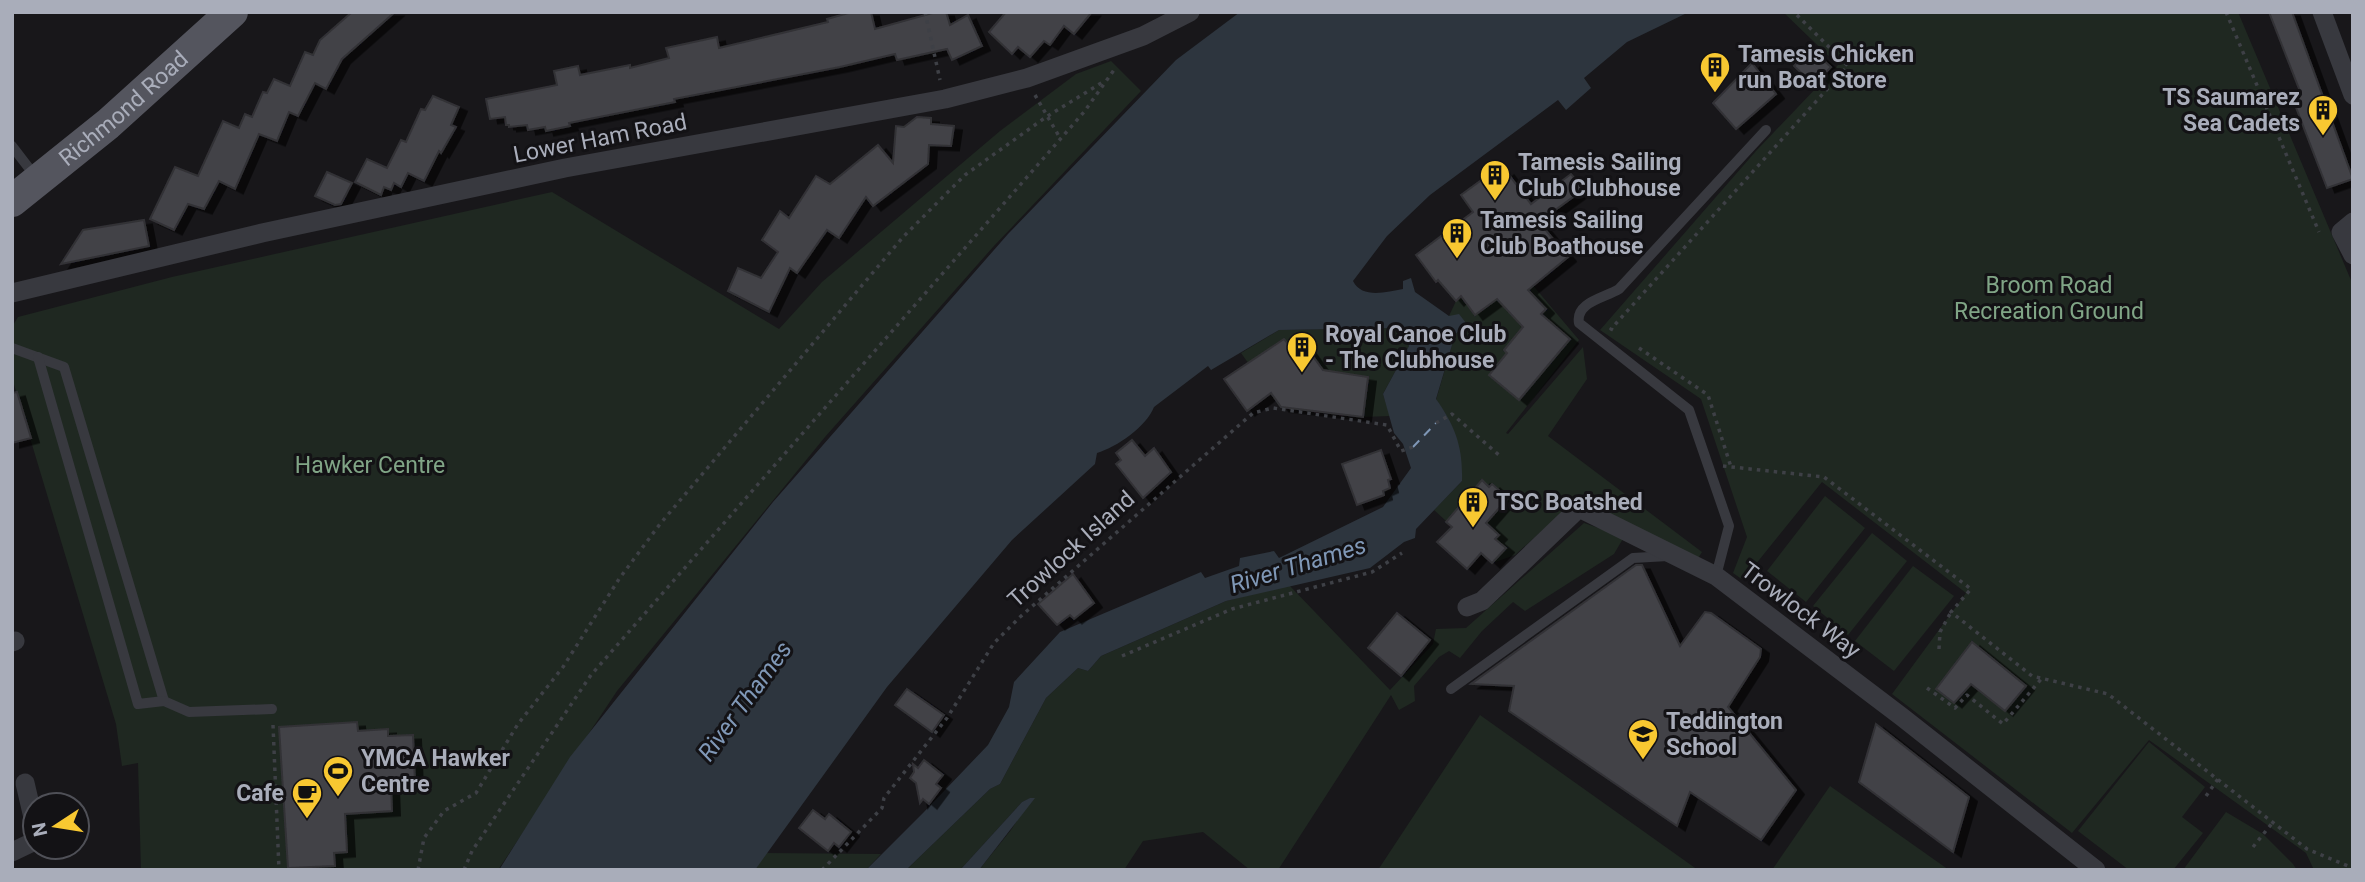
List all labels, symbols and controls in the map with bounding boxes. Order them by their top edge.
place label: Tamesis Chicken run Boat Store [1738,41,1914,94]
street label: Richmond Road [54,45,194,172]
building icon: Tamesis Chicken run Boat Store [1698,50,1732,94]
place label: TS Saumarez Sea Cadets [2162,84,2300,137]
building icon: TS Saumarez Sea Cadets [2306,93,2340,137]
street label: Lower Ham Road [511,108,689,169]
place label: Tamesis Sailing Club Clubhouse [1518,149,1681,202]
building icon: Tamesis Sailing Club Clubhouse [1478,158,1512,202]
place label: Tamesis Sailing Club Boathouse [1480,207,1643,260]
building icon: Tamesis Sailing Club Boathouse [1440,216,1474,260]
park label: Broom Road Recreation Ground [1954,272,2144,325]
place label: Royal Canoe Club - The Clubhouse [1325,321,1506,374]
building icon: Royal Canoe Club - The Clubhouse [1285,330,1319,374]
park label: Hawker Centre [295,452,445,479]
building icon: TSC Boatshed [1456,485,1490,529]
street label: Trowlock Island [1003,486,1140,613]
place label: TSC Boatshed [1496,489,1643,516]
water label: River Thames [1227,531,1369,599]
street label: Trowlock Way [1736,557,1866,664]
water label: River Thames [692,636,798,766]
place label: Teddington School [1666,708,1783,761]
school or university icon: Teddington School [1626,717,1660,761]
place label: YMCA Hawker Centre [361,745,511,798]
sports icon: YMCA Hawker Centre [321,754,355,798]
cafe icon: Cafe [290,776,324,820]
place label: Cafe [236,780,284,807]
north arrow [21,791,91,861]
text: N [27,820,53,838]

